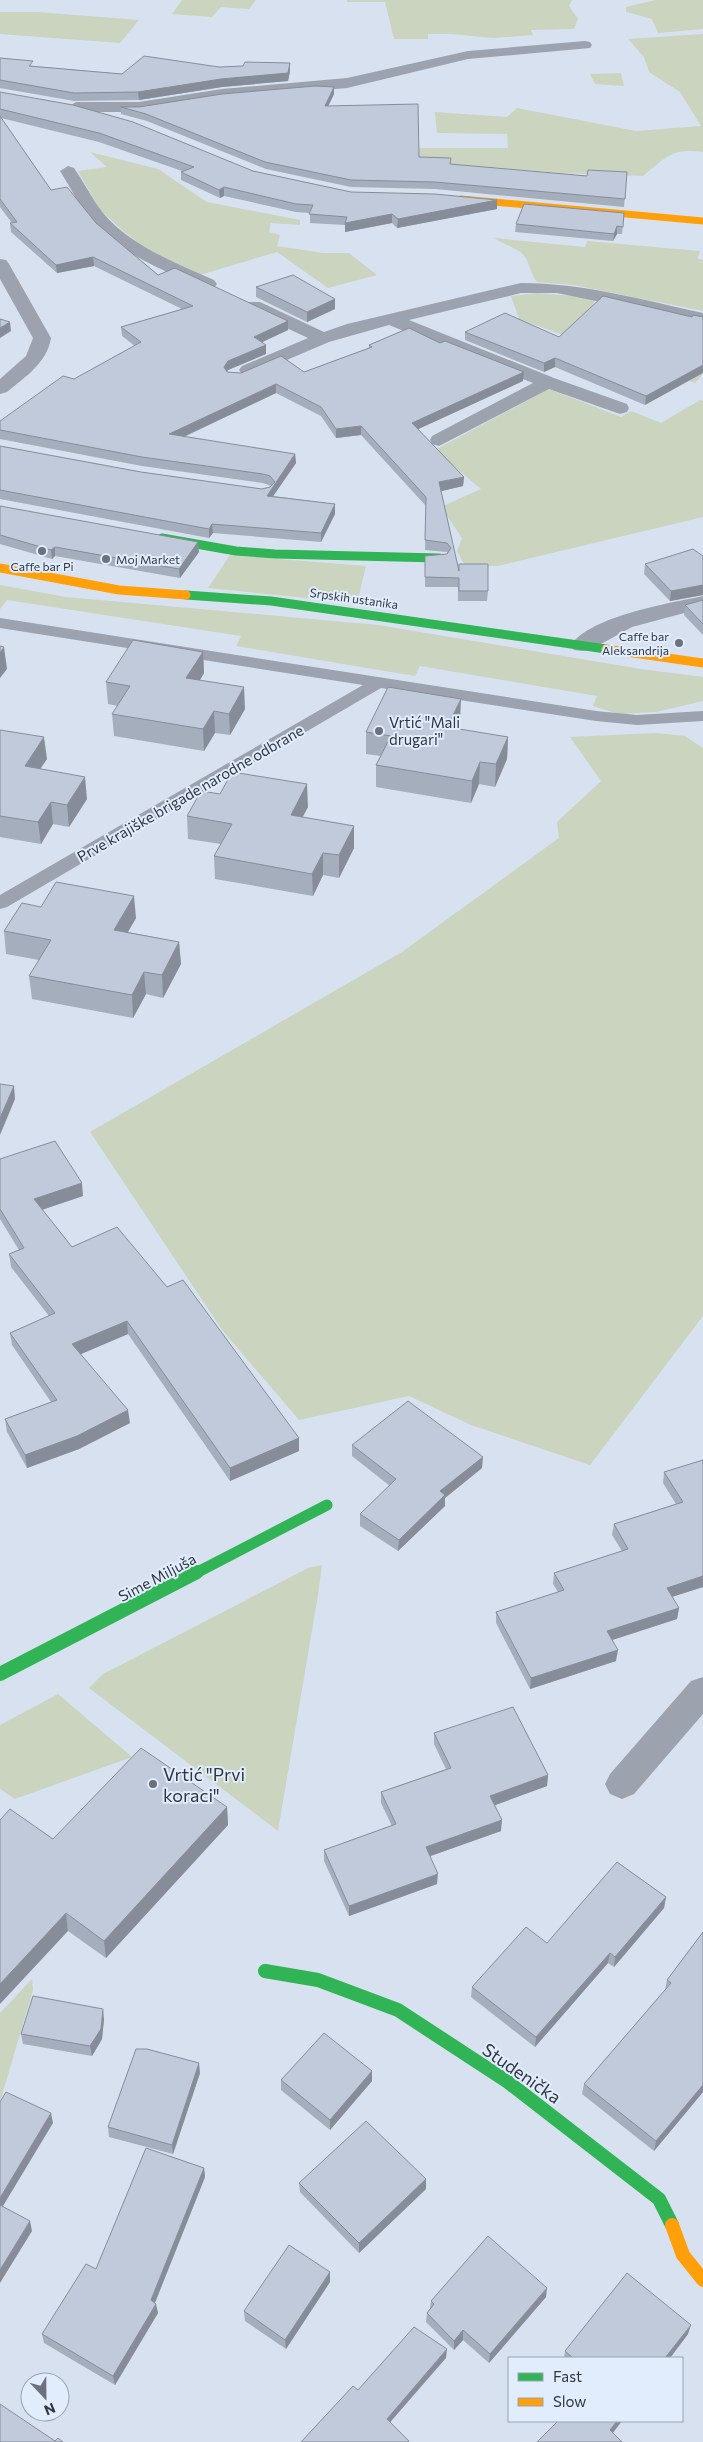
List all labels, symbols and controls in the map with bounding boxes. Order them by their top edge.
marker: Caffe bar Pi [36,545,48,557]
place label: Moj Market [116,552,180,566]
marker: Moj Market [100,553,112,565]
place label: Caffe bar Pi [10,559,74,573]
street label: Srpskih ustanika [309,585,399,611]
place label: Caffe bar Aleksandrija [602,629,669,657]
marker: Caffe bar Aleksandrija [673,637,685,649]
place label: Vrtić "Mali drugari" [389,713,460,748]
street label: Prve krajiške brigade narodne odbrane [74,721,306,865]
marker: Vrtić "Mali drugari" [373,725,385,737]
street label: Sime Miljuša [115,1549,199,1605]
place label: Vrtić "Prvi koraci" [163,1763,245,1806]
marker: Vrtić "Prvi koraci" [147,1778,159,1790]
street label: Studenička [479,2038,565,2108]
legend [508,2357,683,2422]
text: Fast [553,2367,582,2385]
north arrow [20,2372,70,2422]
text: Slow [553,2392,586,2410]
text: N [42,2400,58,2419]

